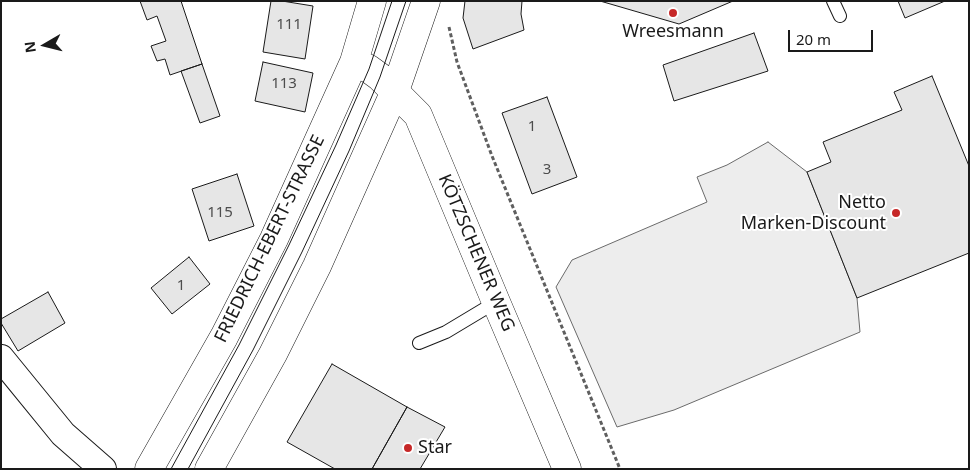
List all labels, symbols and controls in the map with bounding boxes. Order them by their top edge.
marker: Wreesmann [667,7,679,19]
house number: 111 [276,16,302,34]
north arrow [20,20,70,70]
scale bar [790,20,875,52]
place label: Wreesmann [622,21,724,43]
text: 20 m [796,29,831,49]
text: N [19,40,40,54]
house number: 113 [271,75,297,93]
house number: 1 [528,118,536,136]
street label: FRIEDRICH-EBERT-STRASSE [210,132,330,346]
house number: 3 [543,161,551,179]
street label: KÖTZSCHENER WEG [433,171,519,335]
place label: Netto Marken-Discount [741,192,886,234]
house number: 115 [207,204,233,222]
marker: Netto Marken-Discount [890,207,902,219]
house number: 1 [177,277,185,295]
place label: Star [418,437,452,459]
marker: Star [402,442,414,454]

